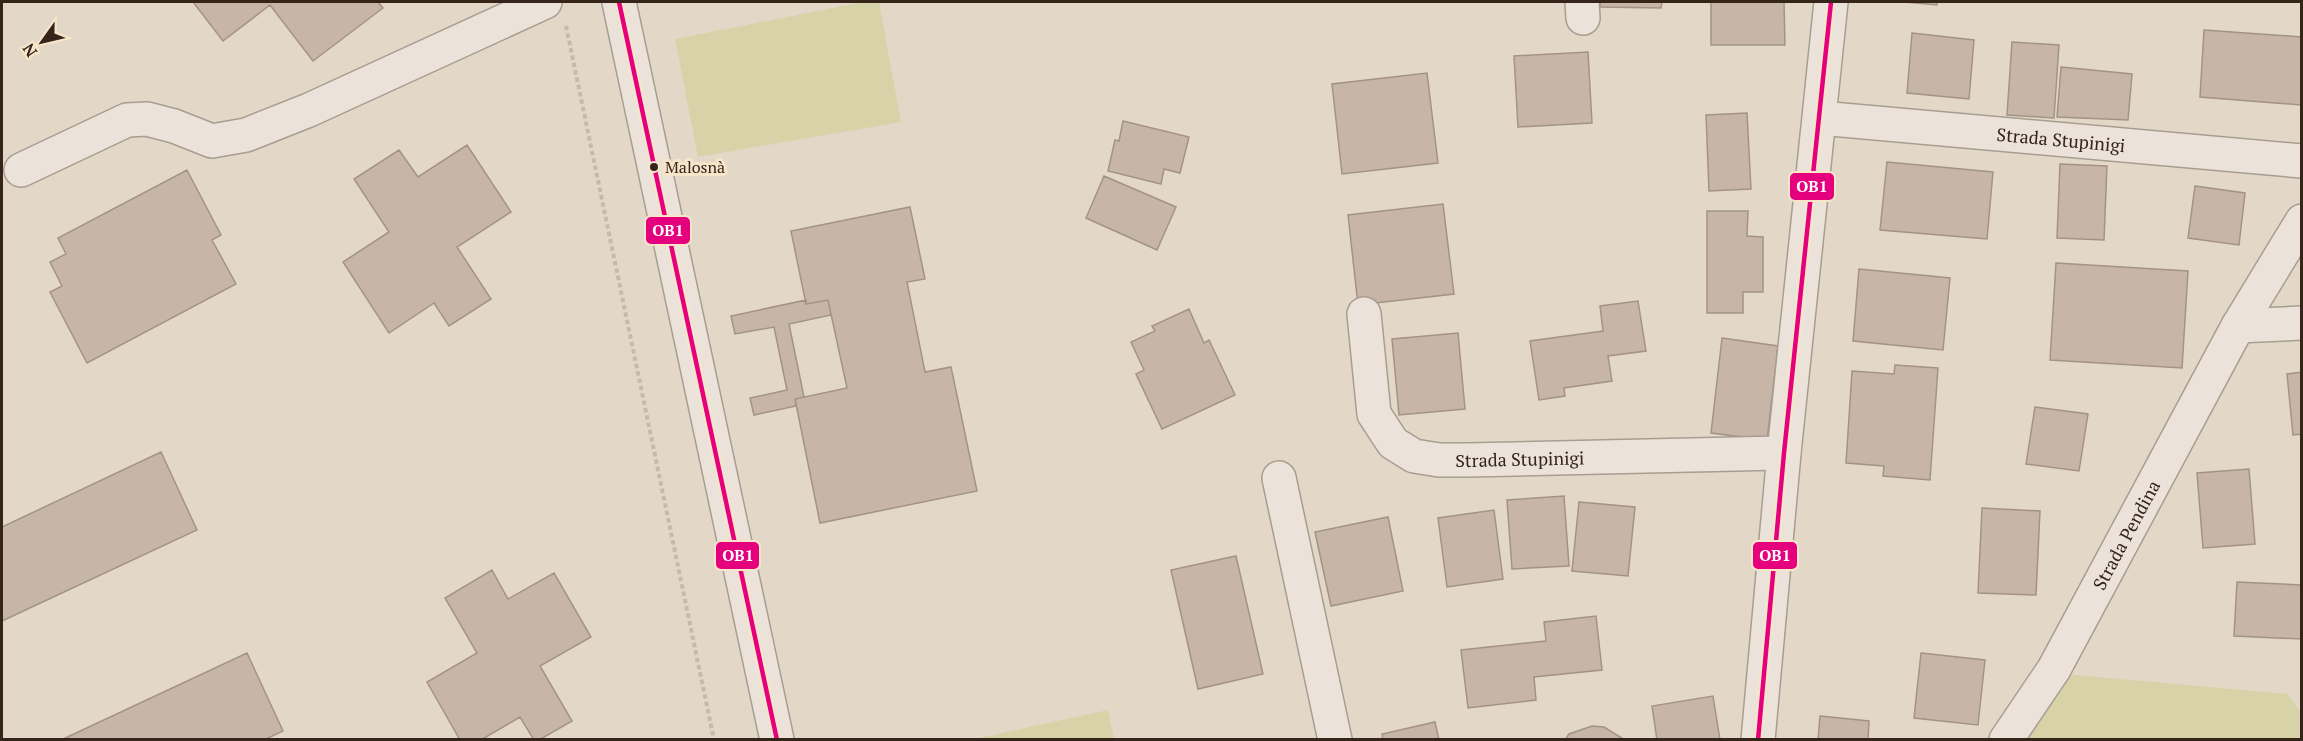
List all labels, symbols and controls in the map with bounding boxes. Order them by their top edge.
north arrow [12,12,72,72]
text: N [17,39,42,62]
street label: Strada Stupinigi [1996,122,2126,157]
place label: Malosnà [665,156,725,178]
marker: Malosnà [648,161,660,173]
line badge: OB1 [1789,172,1835,201]
text: OB1 [1796,175,1828,197]
line badge: OB1 [645,216,691,245]
text: OB1 [652,219,684,241]
street label: Strada Stupinigi [1455,445,1585,472]
street label: Strada Pendina [2087,476,2165,594]
line badge: OB1 [715,541,760,570]
line badge: OB1 [1752,541,1798,570]
text: OB1 [722,544,754,566]
text: OB1 [1759,544,1791,566]

